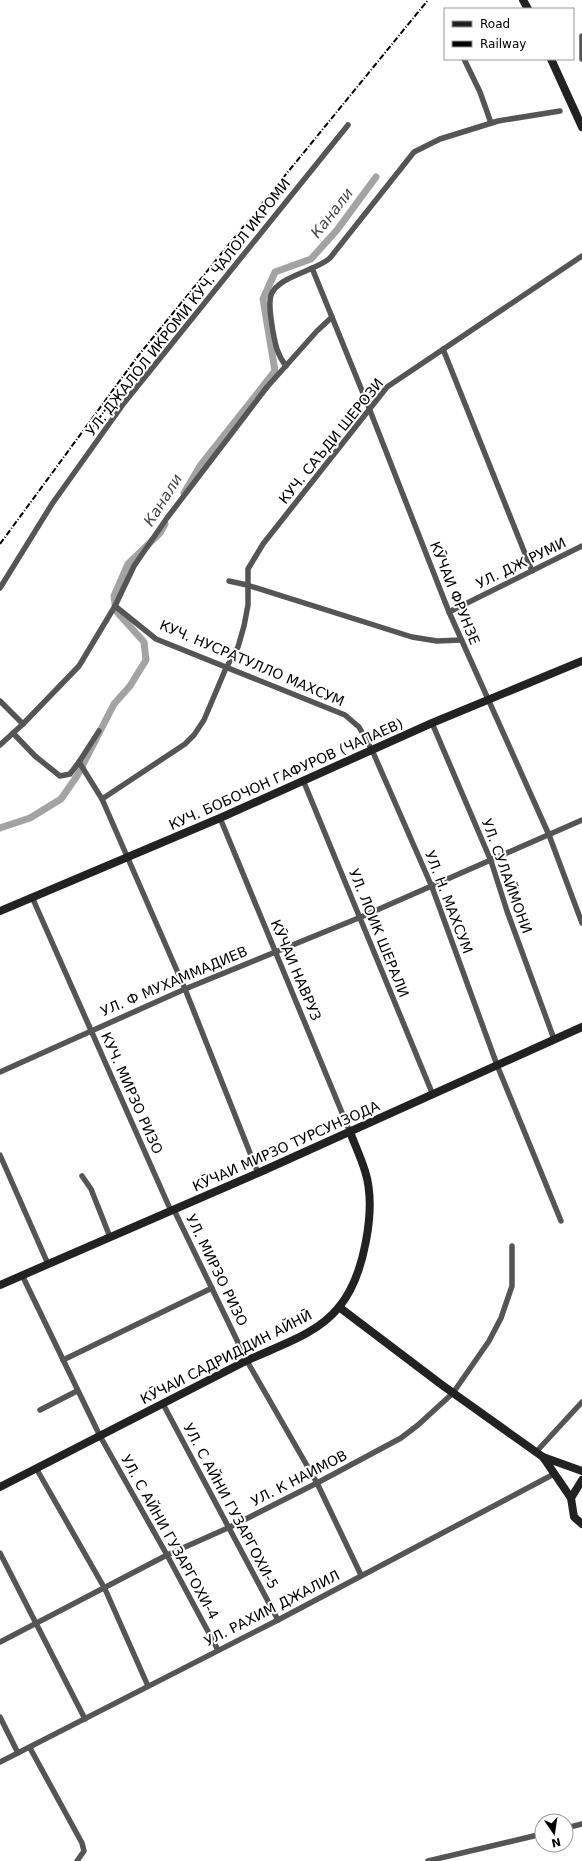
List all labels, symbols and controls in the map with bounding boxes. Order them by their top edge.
legend [444,8,574,60]
text: Road [480,17,510,31]
text: Railway [480,37,526,51]
street label: УЛ. ДЖАЛОЛ ИКРОМИ КУЧ. ЧАЛОЛ ИКРОМИ [83,175,293,439]
water label: Канали [307,184,357,241]
street label: КУЧ. САЪДИ ШЕРОЗИ [276,375,386,507]
water label: Канали [140,470,186,529]
street label: УЛ. ДЖ РУМИ [473,534,569,592]
street label: КӮЧАИ ФРУНЗЕ [427,539,483,647]
street label: КУЧ. НУСРАТУЛЛО МАХСУМ [157,617,347,709]
street label: КУЧ. БОБОЧОН ГАФУРОВ (ЧАПАЕВ) [166,715,406,833]
street label: УЛ. СУЛАЙМОНИ [479,816,536,936]
street label: УЛ. Н. МАХСУМ [422,848,476,956]
street label: УЛ. ЛОИК ШЕРАЛИ [346,866,412,1000]
street label: КӮЧАИ НАВРУЗ [267,917,325,1023]
street label: УЛ. Ф МУХАММАДИЕВ [98,943,250,1019]
street label: КУЧ. МИРЗО РИЗО [98,1030,166,1156]
street label: КӮЧАИ МИРЗО ТУРСУНЗОДА [190,1097,382,1195]
street label: УЛ. МИРЗО РИЗО [183,1212,251,1328]
street label: КӮЧАИ САДРИДДИН АЙНӢ [137,1306,314,1407]
street label: УЛ. С АЙНИ ГУЗАРГОХИ-5 [180,1420,282,1592]
street label: УЛ. К НАИМОВ [248,1447,350,1509]
street label: УЛ. С АЙНИ ГУЗАРГОХИ-4 [118,1452,223,1622]
street label: УЛ. РАХИМ ДЖАЛИЛ [202,1567,342,1649]
north arrow [534,1813,574,1853]
text: N [550,1835,562,1850]

